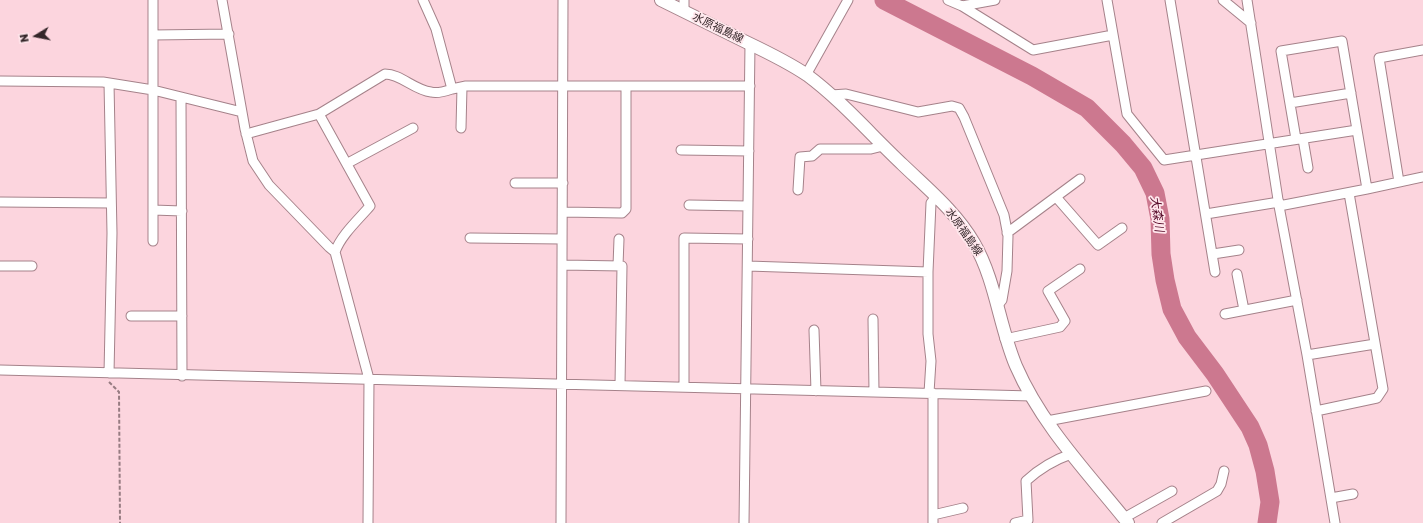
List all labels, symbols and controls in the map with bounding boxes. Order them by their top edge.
street label: 水原福島線 [690,10,746,46]
north arrow [16,16,56,56]
text: N [17,33,31,43]
water label: 大森川 [1147,195,1167,233]
street label: 水原福島線 [943,206,985,258]

